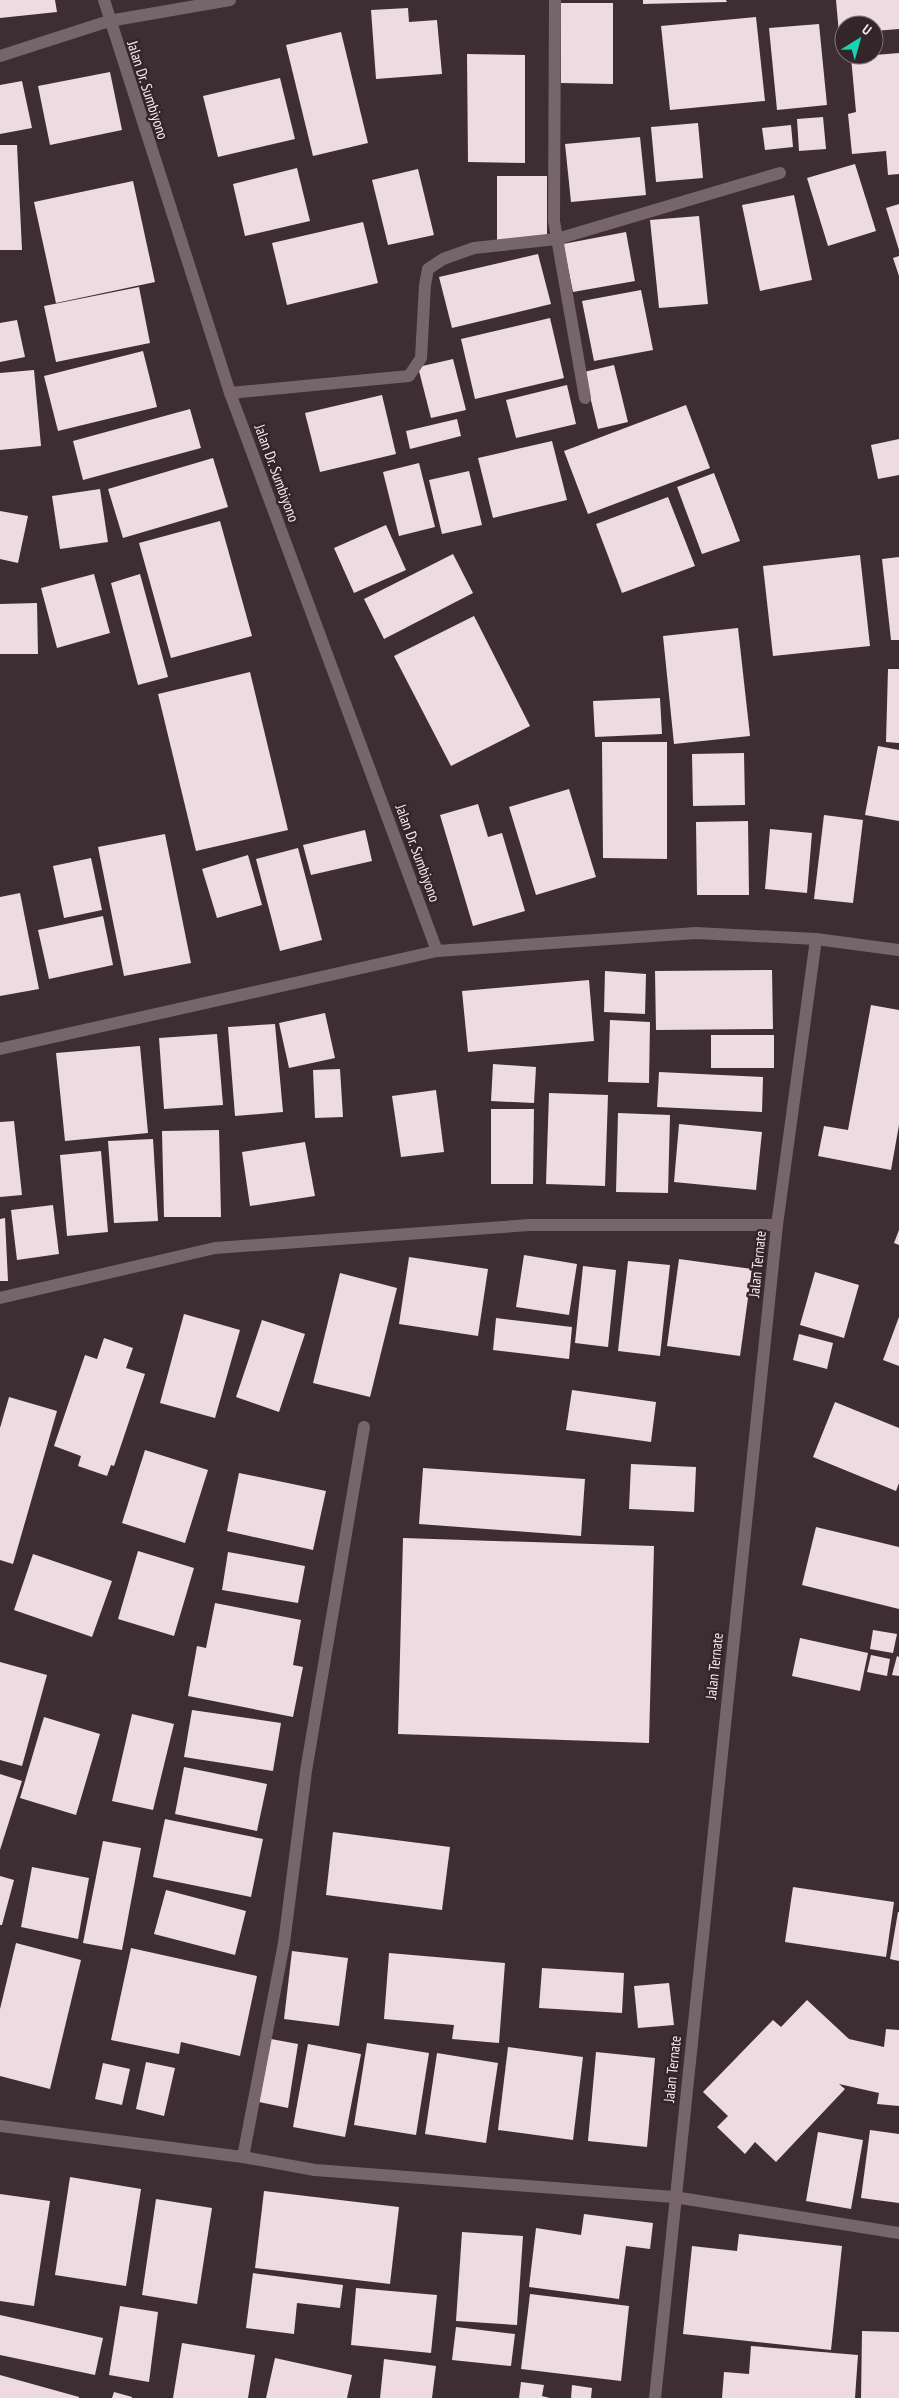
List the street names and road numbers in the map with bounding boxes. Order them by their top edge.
street label: Jalan Dr. Sumbiyono [123,37,173,142]
street label: Jalan Dr. Sumbiyono [250,421,303,524]
street label: Jalan Dr. Sumbiyono [391,801,444,904]
street label: Jalan Ternate [744,1230,770,1299]
street label: Jalan Ternate [701,1632,727,1701]
street label: Jalan Ternate [659,2035,685,2104]

